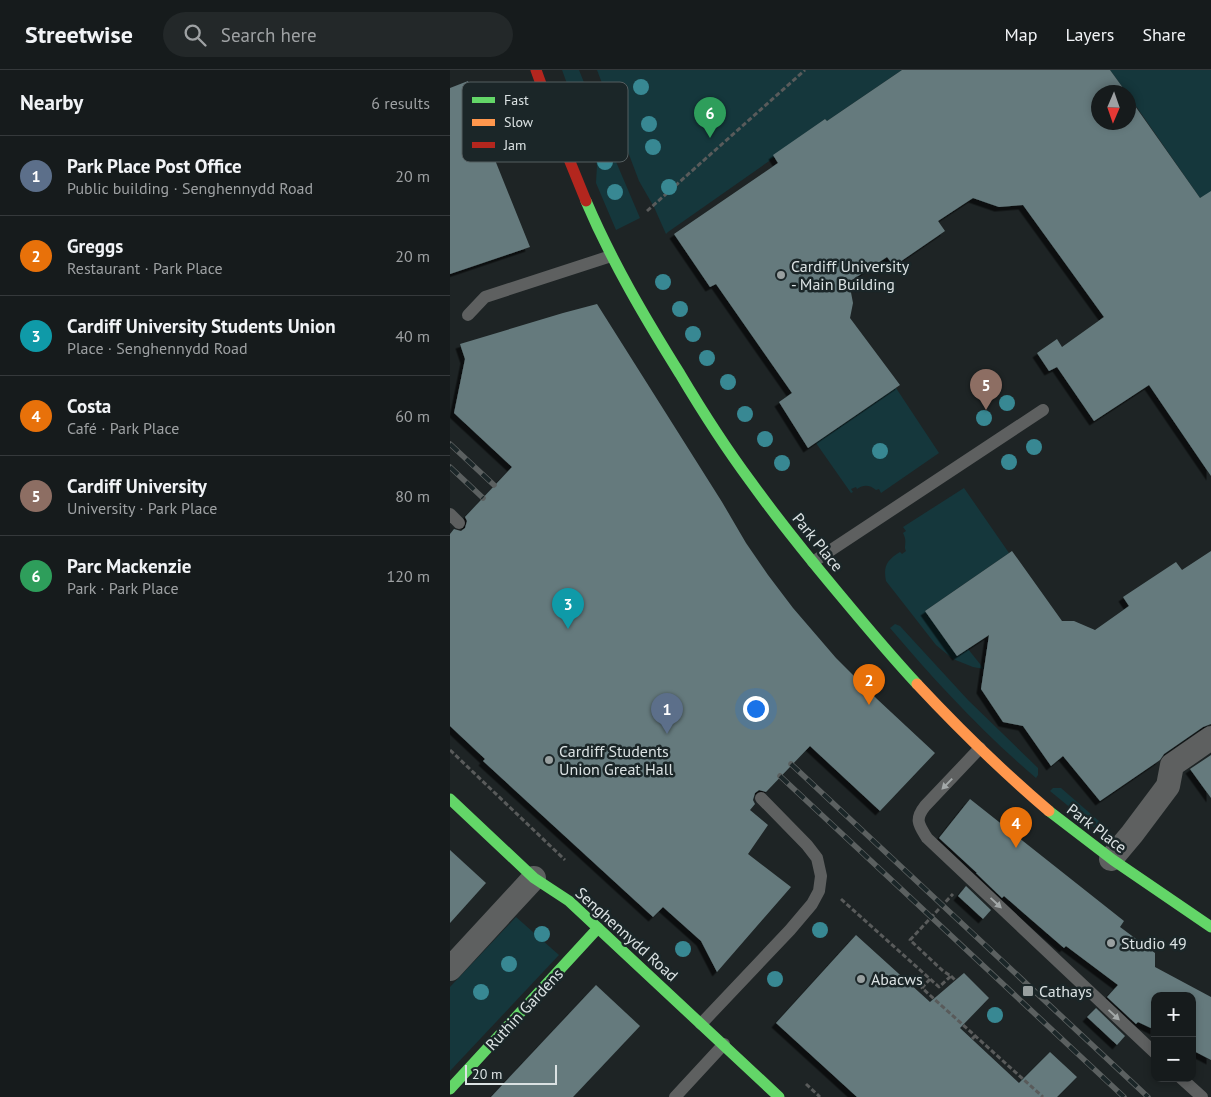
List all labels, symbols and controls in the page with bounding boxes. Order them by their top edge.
search box [163,12,513,57]
text: Streetwise [25,19,133,50]
icon: search [181,21,209,49]
text: Search here [221,23,317,47]
text: Map [1005,23,1037,46]
text: Layers [1065,23,1114,46]
text: Share [1142,23,1186,46]
legend [462,82,628,162]
north arrow [1091,85,1136,130]
text: Nearby [20,89,83,116]
text: Fast [504,91,529,109]
text: 6 results [371,93,430,113]
pin: 6 [694,97,726,138]
text: Slow [504,113,534,131]
text: Jam [503,136,526,154]
text: Park Place Post Office [67,154,242,178]
text: 1 [31,166,41,186]
text: 20 m [395,166,430,186]
text: Public building · Senghennydd Road [67,178,313,198]
text: Greggs [67,234,123,258]
text: 2 [31,246,41,266]
text: 20 m [395,246,430,266]
place label: Cardiff University - Main Building [791,256,910,294]
text: Restaurant · Park Place [67,258,223,278]
marker: Cardiff University - Main Building [775,269,787,281]
text: Cardiff University Students Union [67,314,336,338]
text: 3 [31,326,41,346]
text: 40 m [395,326,430,346]
text: Place · Senghennydd Road [67,338,248,358]
pin: 5 [970,369,1002,410]
text: Costa [67,394,111,418]
text: 4 [31,406,41,426]
text: 60 m [395,406,430,426]
text: Café · Park Place [67,418,179,438]
text: Cardiff University [67,474,207,498]
text: 5 [31,486,41,506]
text: 80 m [395,486,430,506]
text: University · Park Place [67,498,217,518]
street label: Park Place [788,509,848,575]
text: Parc Mackenzie [67,554,191,578]
text: 6 [31,566,41,586]
text: 120 m [387,566,430,586]
text: Park · Park Place [67,578,179,598]
pin: 3 [552,588,584,629]
pin: 2 [853,664,885,705]
pin: 1 [651,693,683,734]
your location [743,696,769,722]
place label: Cardiff Students Union Great Hall [559,741,673,779]
marker: Cardiff Students Union Great Hall [543,754,555,766]
one-way arrow [941,777,953,789]
street label: Park Place [1063,799,1131,857]
pin: 4 [1000,807,1032,848]
street label: Senghennydd Road [572,883,682,985]
one-way arrow [990,897,1002,909]
place label: Studio 49 [1121,933,1187,953]
marker: Studio 49 [1105,937,1117,949]
street label: Ruthin Gardens [481,964,567,1054]
place label: Abacws [871,969,923,989]
marker: Abacws [855,973,867,985]
place label: Cathays [1039,981,1092,1001]
marker: Cathays [1021,984,1035,998]
map controls [1151,992,1196,1082]
button: + [1151,992,1196,1037]
one-way arrow [1108,1009,1120,1021]
button: − [1151,1037,1196,1082]
scale bar [465,1062,558,1085]
text: 20 m [472,1065,502,1083]

